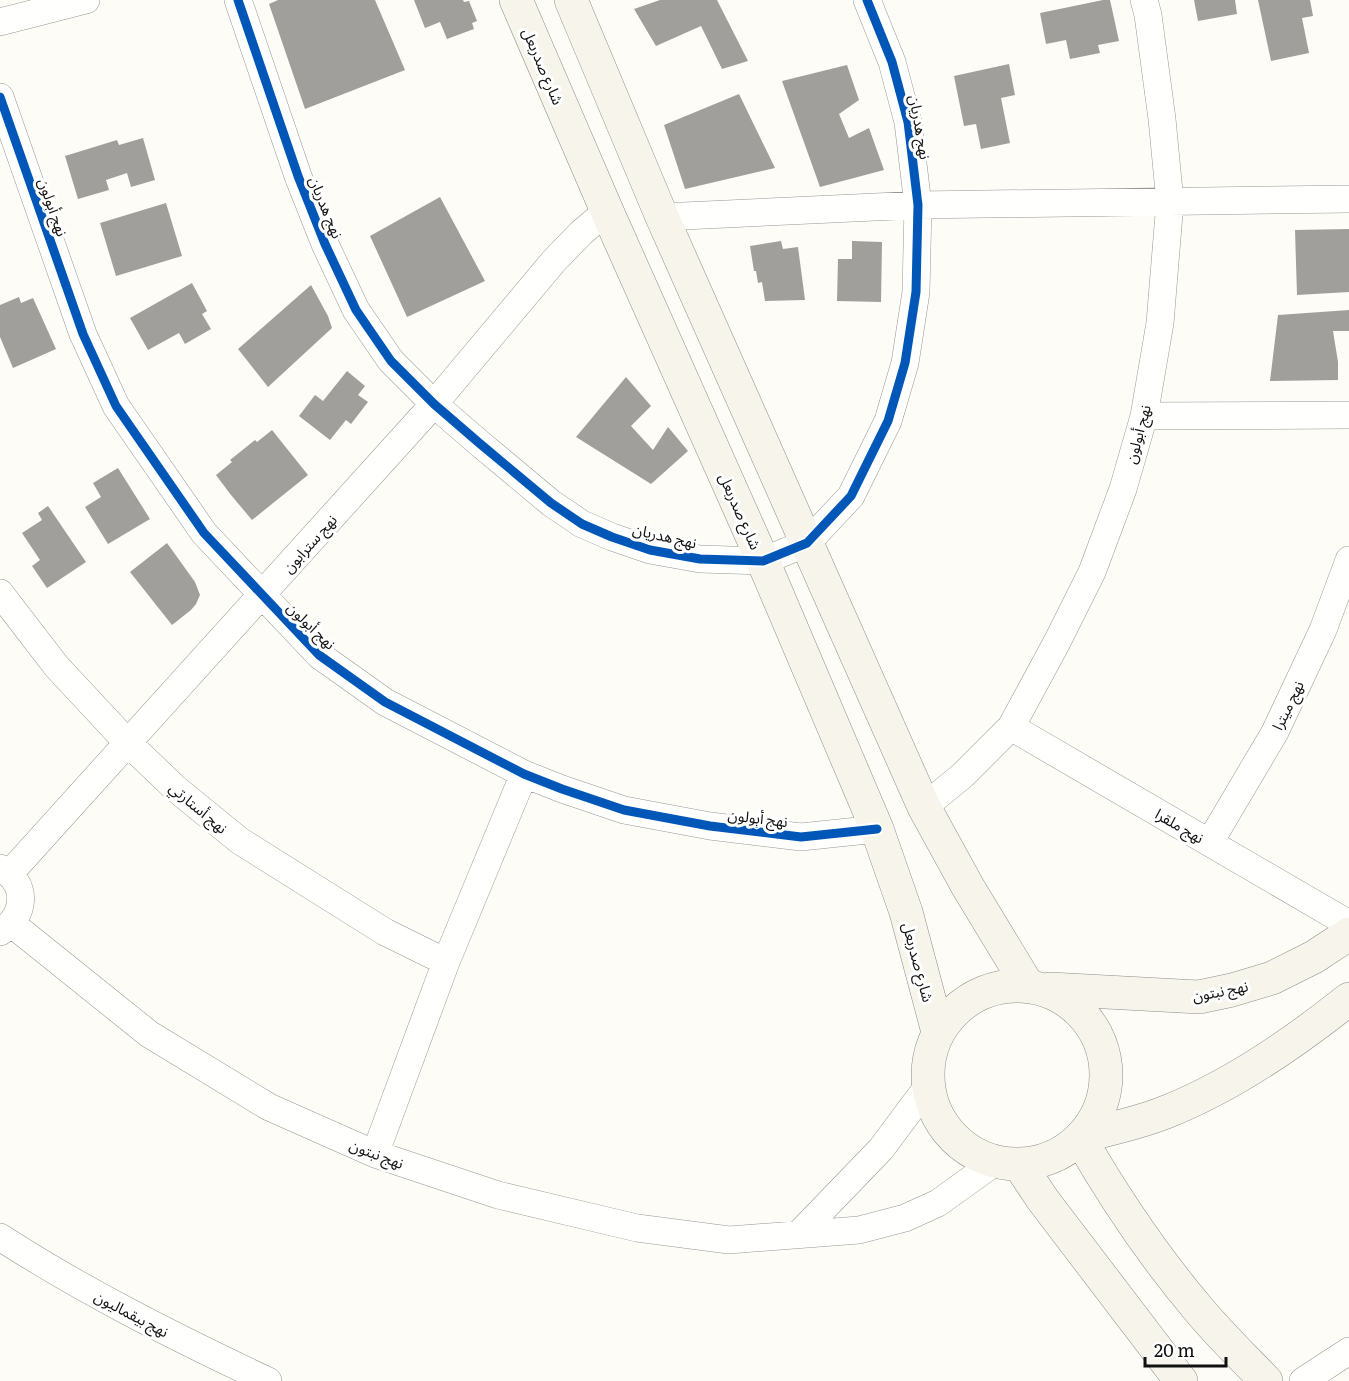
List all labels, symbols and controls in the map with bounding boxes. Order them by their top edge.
street label: شارع صدربعل [516,24,571,109]
street label: نهج هدريان [902,93,938,161]
street label: نهج هدريان [302,172,350,242]
street label: نهج أبولون [31,175,75,240]
street label: نهج أبولون [1118,402,1158,467]
street label: شارع صدربعل [712,469,768,554]
street label: نهج سترابون [276,508,343,579]
street label: نهج هدريان [630,516,699,555]
street label: نهج أبولون [281,596,342,656]
street label: نهج ميترا [1265,676,1311,735]
street label: نهج أستارتي [163,776,233,840]
street label: نهج أبولون [726,802,789,834]
street label: نهج ملقرا [1150,802,1209,850]
street label: شارع صدربعل [895,920,941,1005]
street label: نهج نبتون [1190,973,1250,1009]
street label: نهج نبتون [346,1132,408,1176]
street label: نهج بيقماليون [90,1284,173,1344]
scale bar [1145,1330,1226,1368]
text: 20 m [1154,1336,1195,1363]

